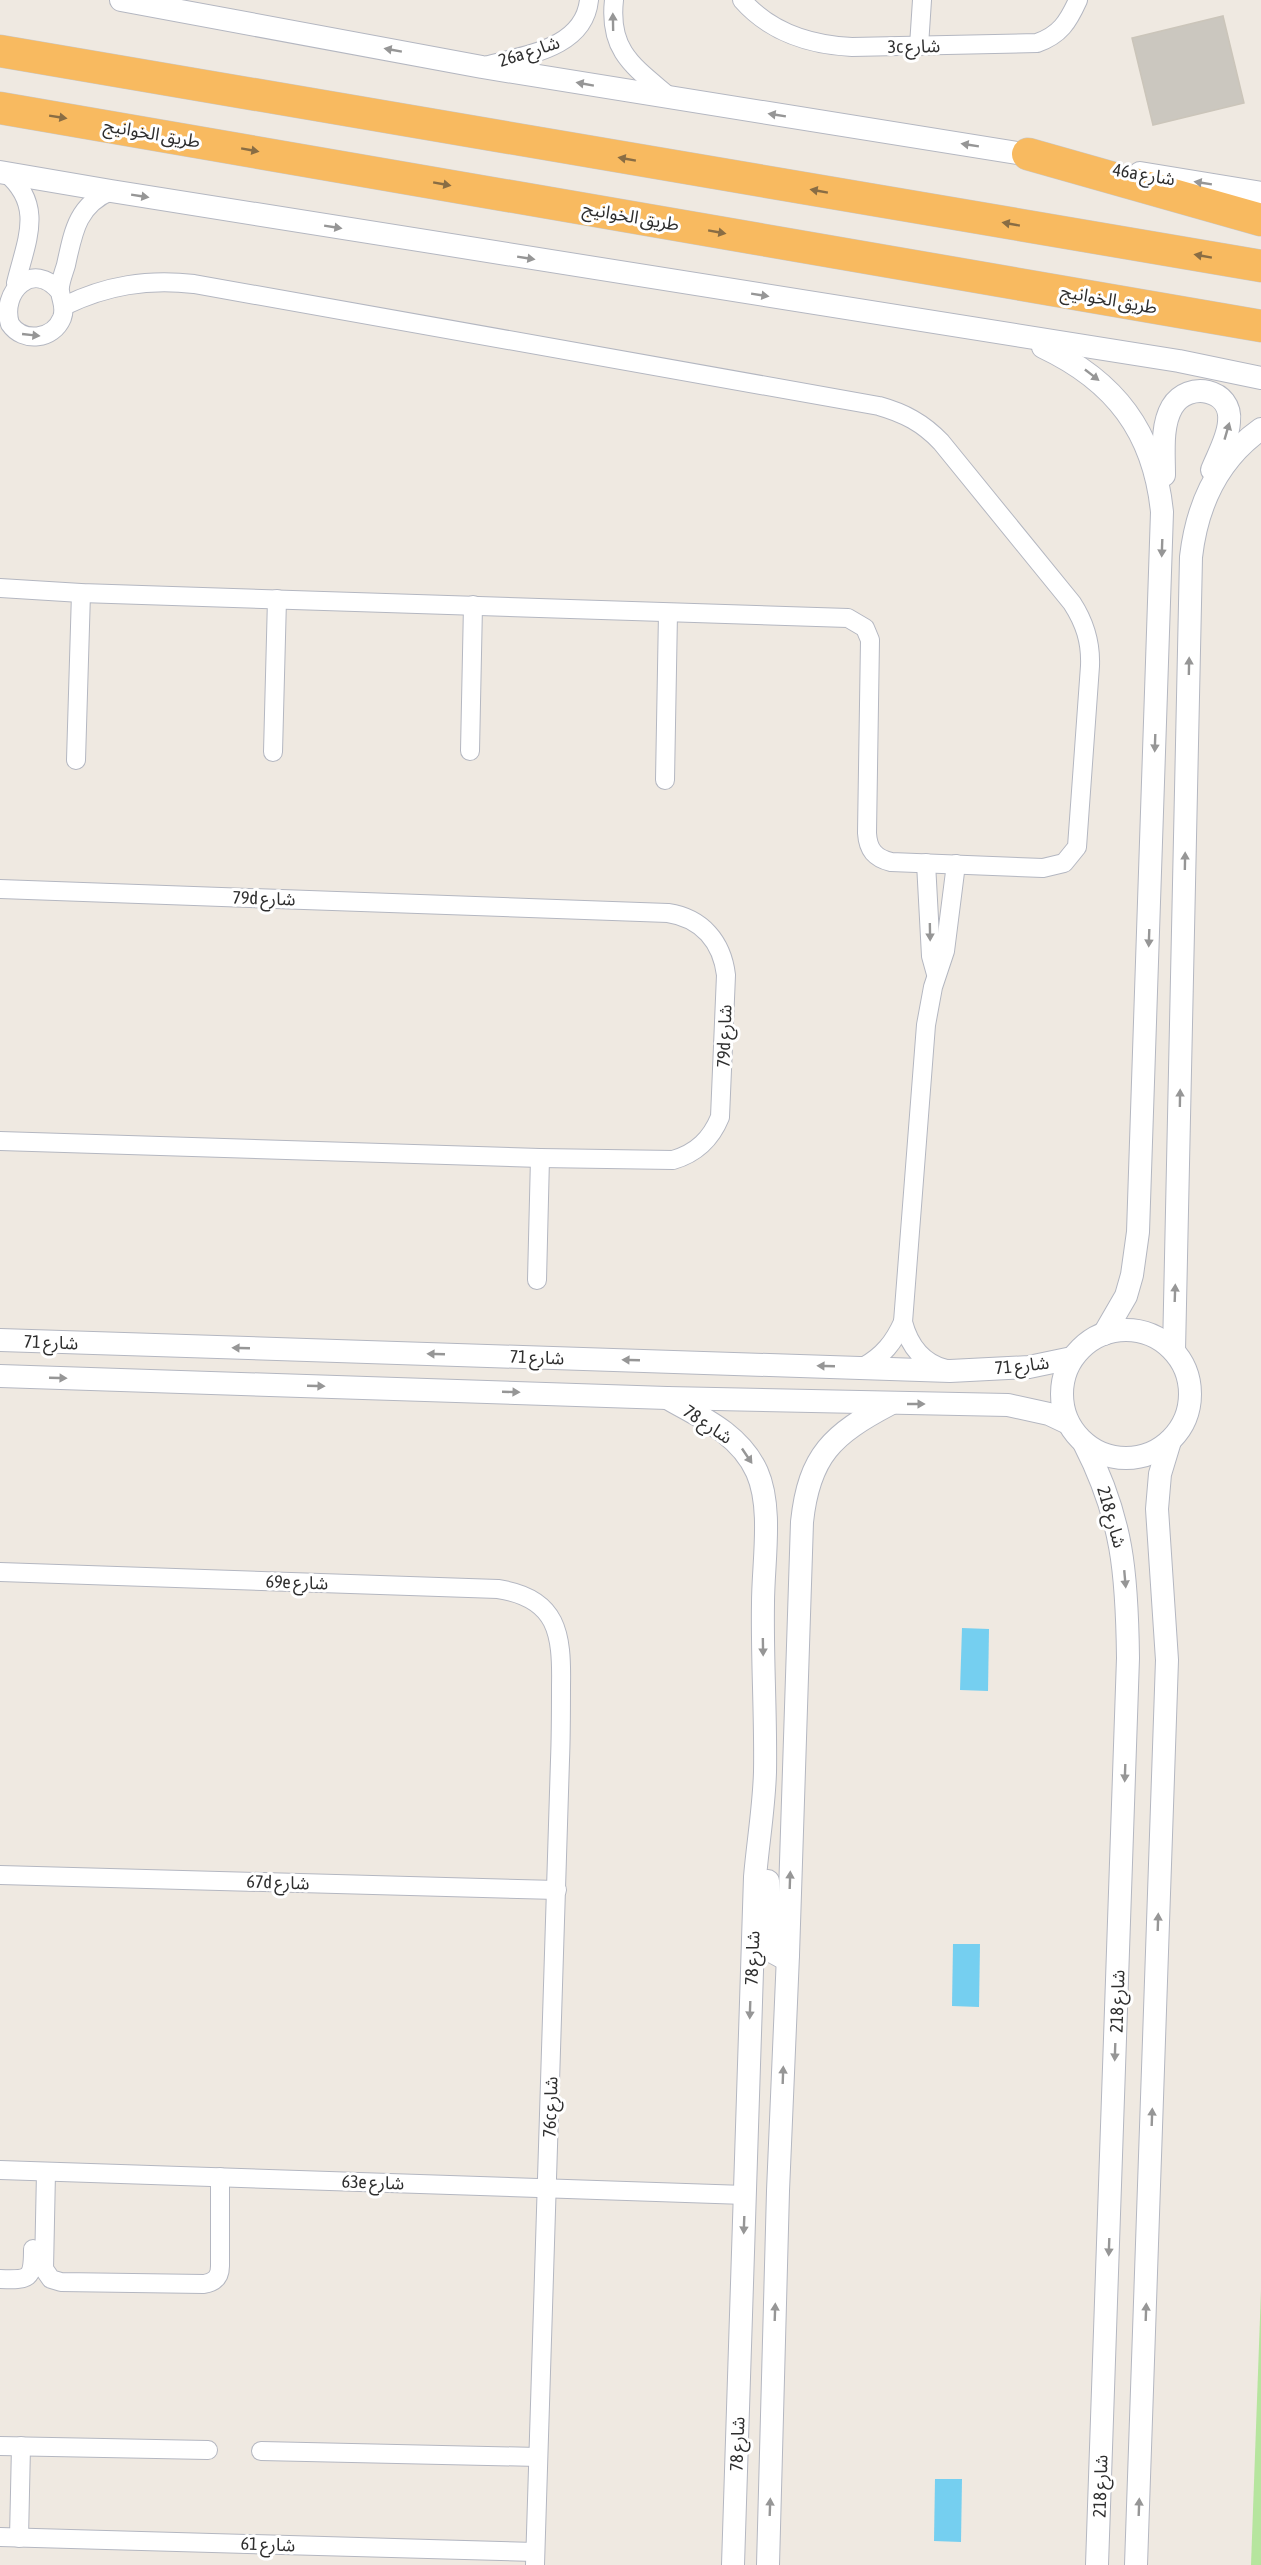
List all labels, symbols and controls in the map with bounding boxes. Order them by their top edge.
one-way arrow [609,12,618,31]
street label: 26a شارع [496,31,563,75]
street label: 3c شارع [887,35,941,61]
one-way arrow [383,45,402,54]
one-way arrow [575,79,594,88]
one-way arrow [768,111,787,120]
one-way arrow [48,113,67,122]
street label: طريق الخوانيج [102,114,202,155]
one-way arrow [960,141,979,150]
one-way arrow [241,146,260,155]
one-way arrow [617,154,636,163]
street label: 46a شارع [1111,159,1177,193]
one-way arrow [1194,178,1213,187]
one-way arrow [433,179,452,188]
one-way arrow [809,187,828,196]
one-way arrow [131,192,150,201]
street label: طريق الخوانيج [581,197,681,238]
one-way arrow [1001,219,1020,228]
one-way arrow [324,223,343,232]
one-way arrow [708,227,727,236]
one-way arrow [1194,252,1213,261]
one-way arrow [516,253,535,262]
street label: طريق الخوانيج [1059,280,1159,321]
one-way arrow [750,291,769,300]
one-way arrow [22,330,41,340]
one-way arrow [1084,369,1100,382]
one-way arrow [1222,422,1232,440]
one-way arrow [1157,539,1167,558]
one-way arrow [1184,657,1194,676]
one-way arrow [1151,734,1160,753]
one-way arrow [1180,852,1190,871]
street label: 79d شارع [232,886,296,914]
one-way arrow [926,922,935,941]
one-way arrow [1144,929,1153,948]
street label: 79d شارع [712,1004,740,1068]
one-way arrow [1175,1088,1185,1107]
one-way arrow [1171,1283,1180,1302]
street label: شارع 71 [23,1331,79,1357]
one-way arrow [232,1343,251,1353]
street label: شارع 71 [509,1346,565,1372]
one-way arrow [427,1349,446,1359]
street label: شارع 71 [994,1352,1051,1382]
one-way arrow [622,1355,641,1365]
one-way arrow [817,1361,836,1371]
one-way arrow [49,1374,68,1383]
one-way arrow [307,1382,326,1391]
one-way arrow [502,1388,521,1397]
one-way arrow [907,1399,926,1409]
street label: شارع 78 [677,1400,736,1451]
one-way arrow [741,1448,752,1464]
street label: شارع 218 [1089,1484,1131,1551]
one-way arrow [1120,1569,1130,1588]
street label: 69e شارع [265,1570,329,1598]
one-way arrow [758,1638,768,1657]
one-way arrow [1120,1764,1129,1783]
street label: 67d شارع [246,1870,310,1898]
one-way arrow [786,1870,795,1889]
one-way arrow [1154,1912,1163,1931]
street label: شارع 78 [741,1930,767,1986]
street label: شارع 218 [1105,1969,1133,2033]
one-way arrow [745,2000,754,2019]
one-way arrow [1111,2043,1120,2062]
one-way arrow [778,2065,787,2084]
street label: 76c شارع [538,2076,566,2138]
one-way arrow [1147,2107,1157,2126]
street label: 63e شارع [341,2170,405,2198]
one-way arrow [739,2216,749,2235]
one-way arrow [1104,2238,1113,2257]
one-way arrow [771,2302,780,2321]
one-way arrow [1141,2302,1151,2321]
street label: شارع 78 [726,2416,752,2472]
street label: شارع 218 [1088,2454,1116,2518]
one-way arrow [765,2497,775,2516]
one-way arrow [1134,2497,1143,2516]
street label: شارع 61 [240,2533,296,2559]

